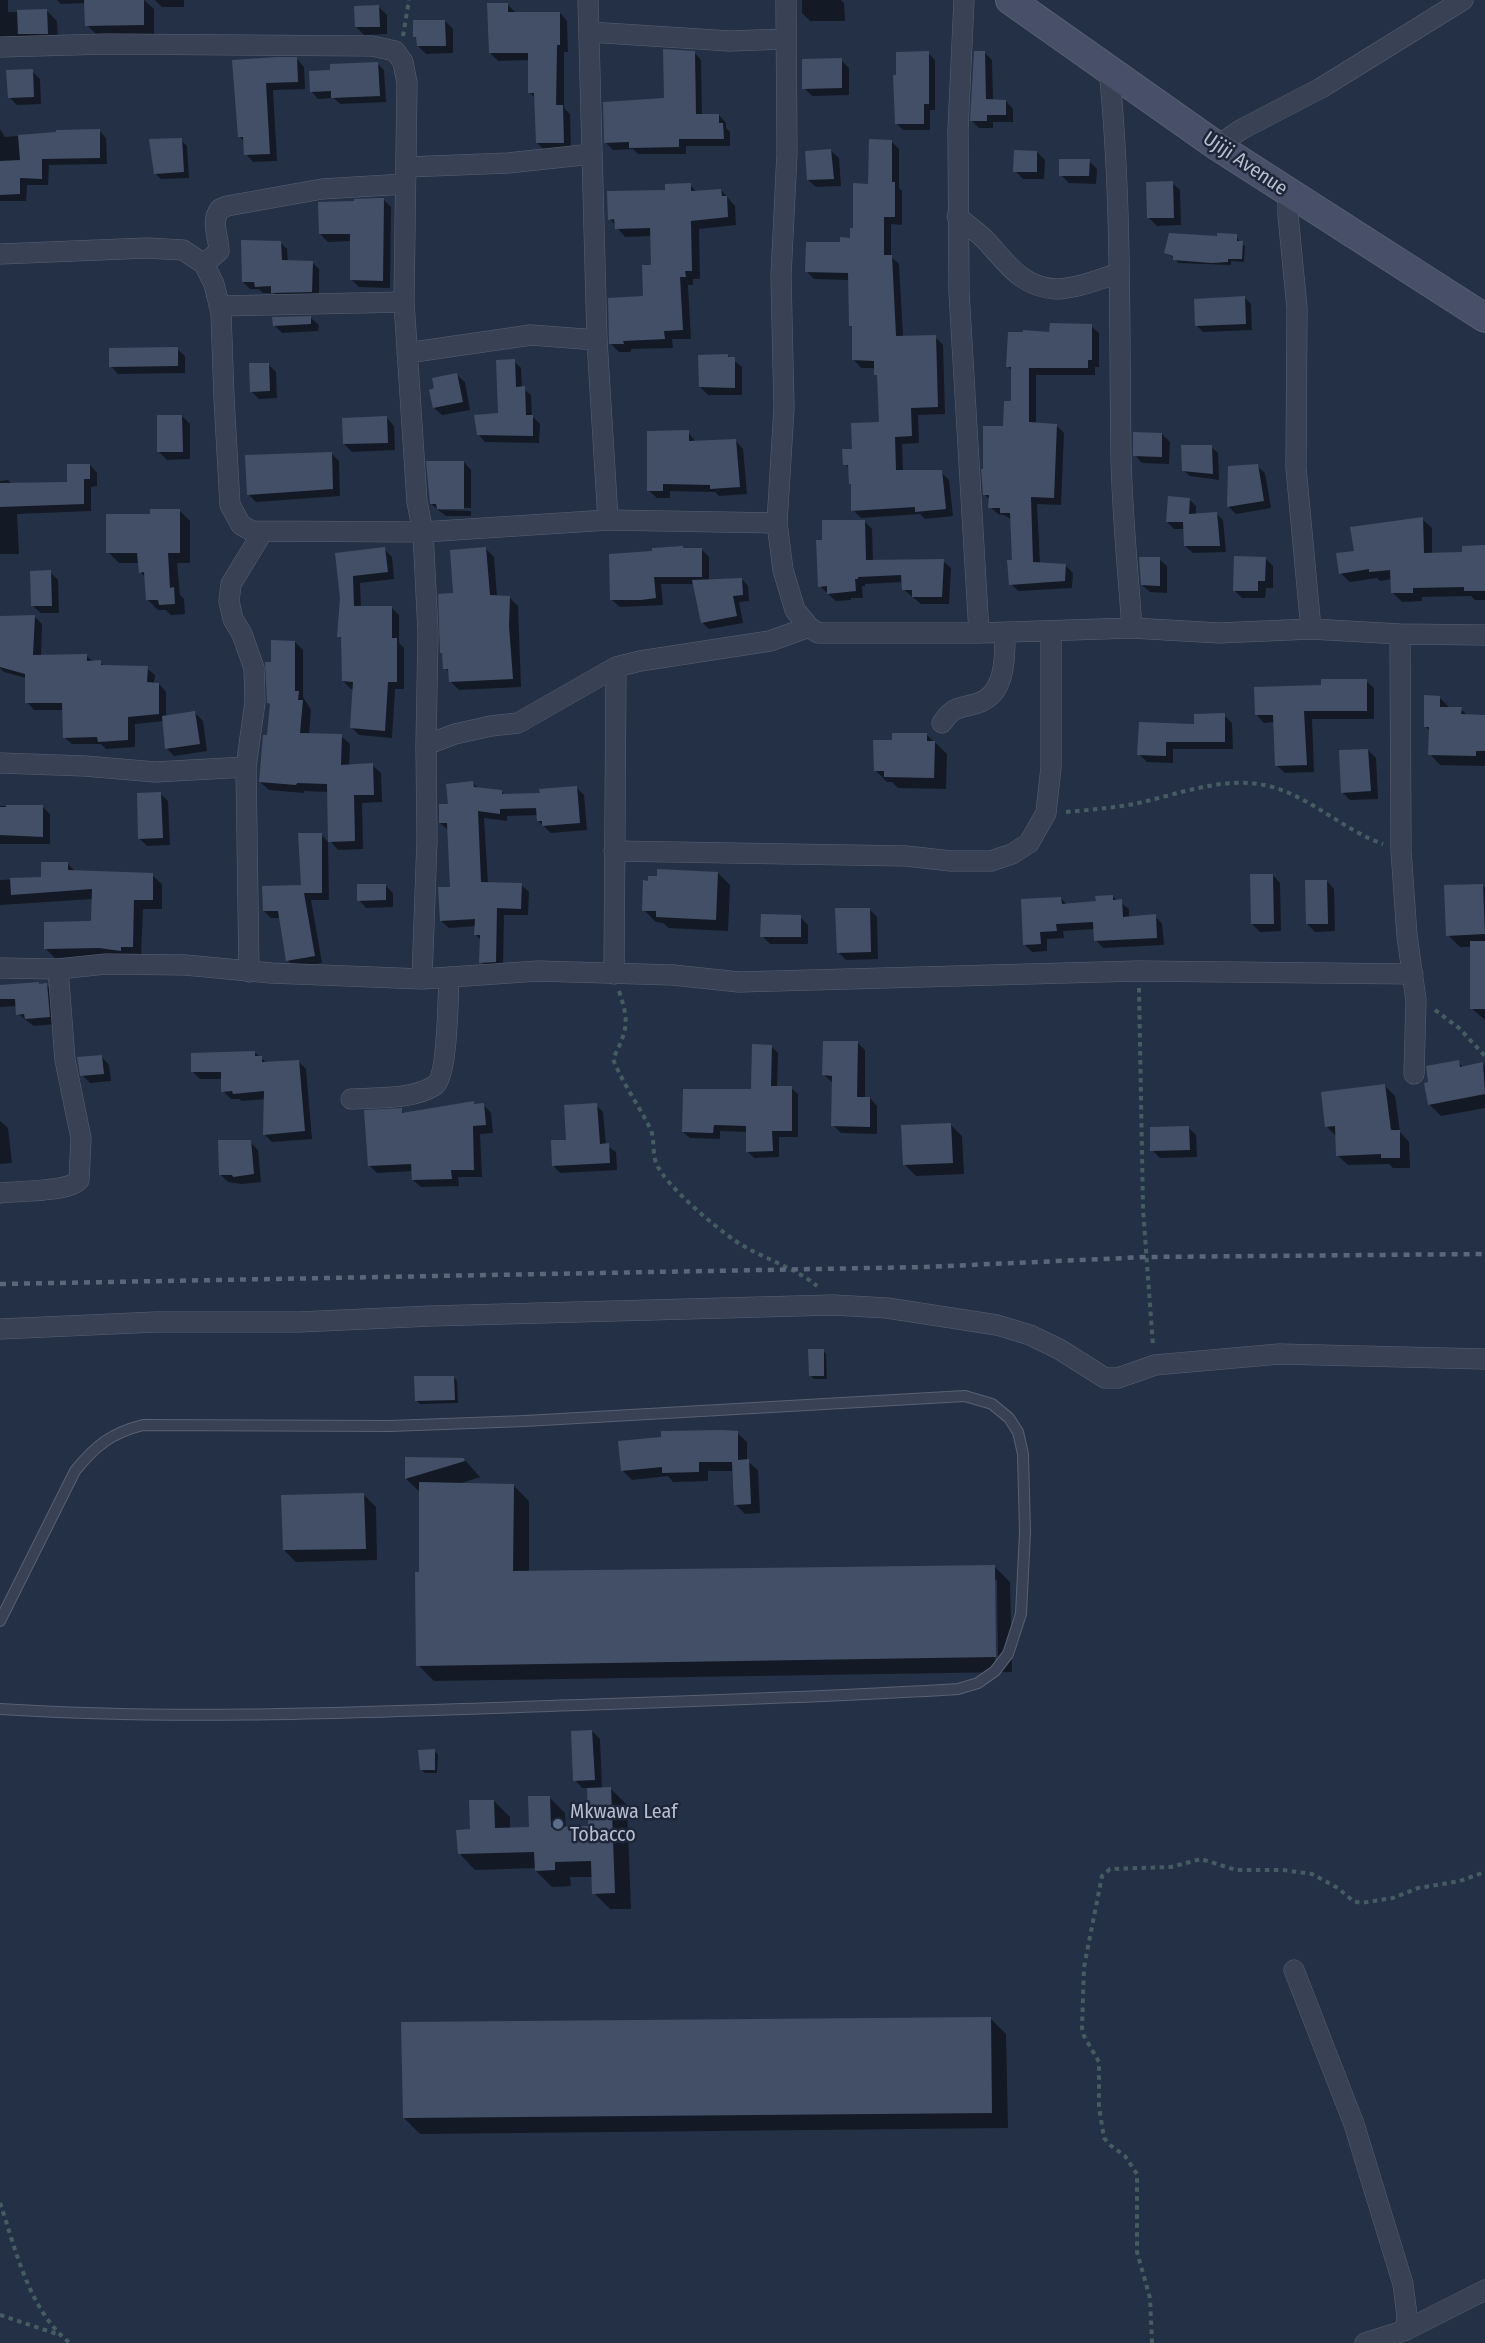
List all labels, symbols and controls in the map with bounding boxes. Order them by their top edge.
street label: Ujiji Avenue [1198,127,1292,201]
place label: Mkwawa Leaf Tobacco [570,1800,677,1847]
marker: Mkwawa Leaf Tobacco [551,1817,565,1831]

